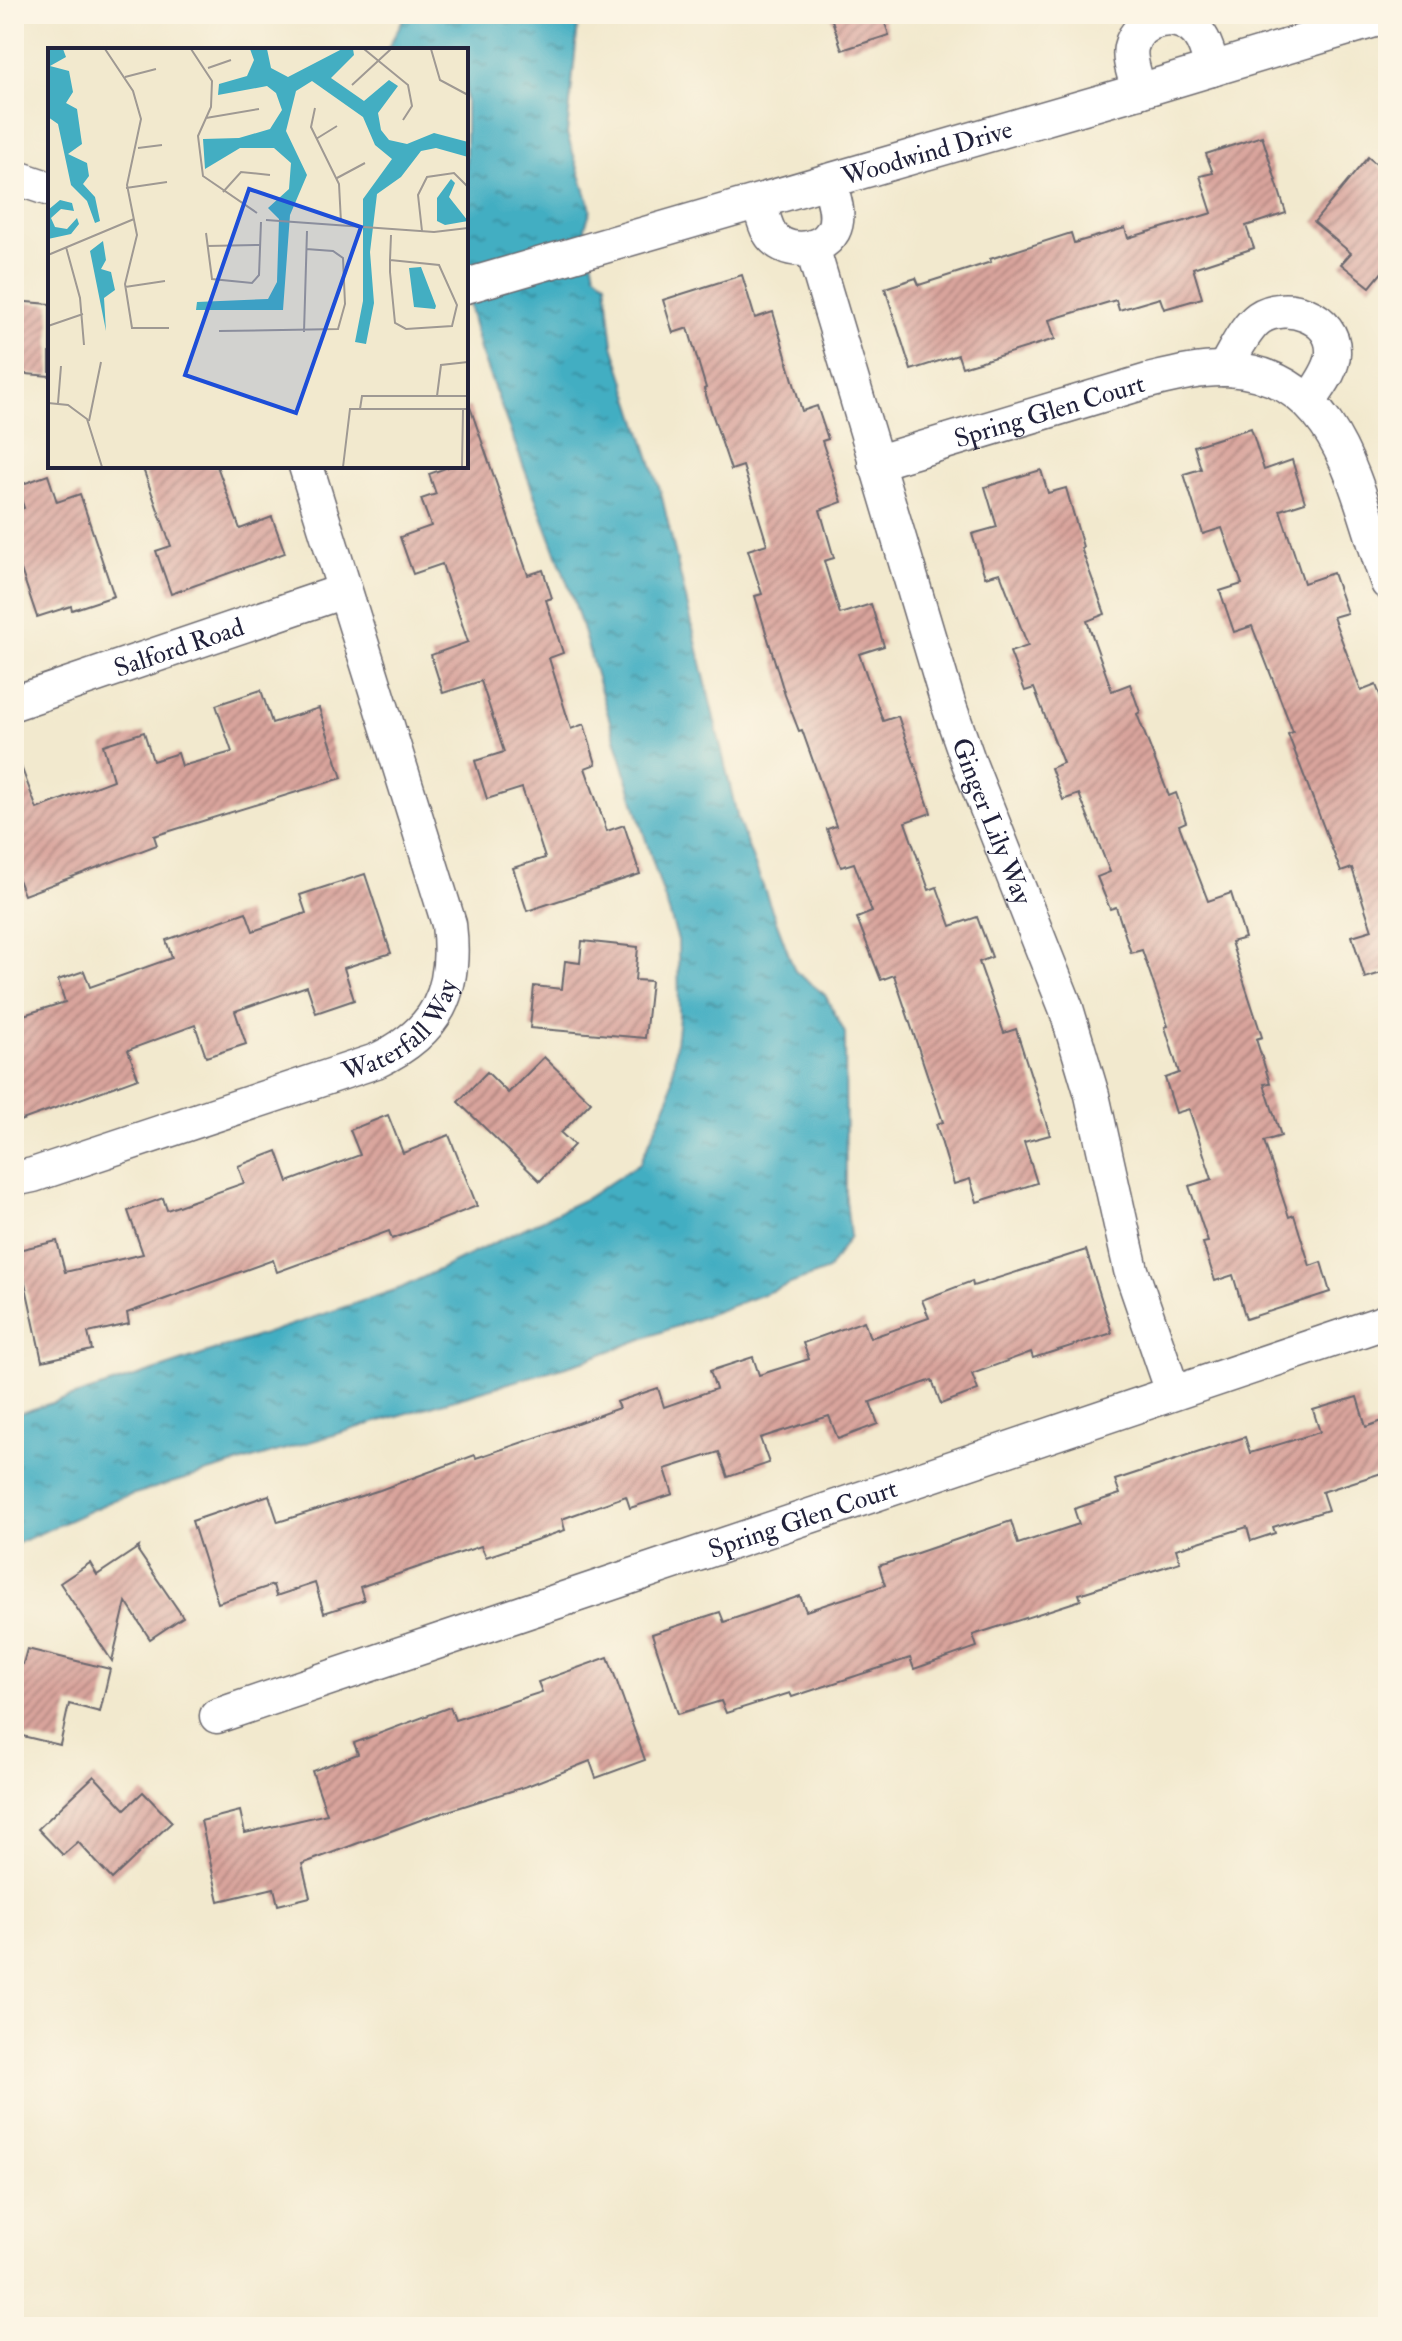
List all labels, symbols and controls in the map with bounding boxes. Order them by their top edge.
inset map [48,48,468,468]
street label: Woodwind Drive [837,113,1016,194]
street label: Spring Glen Court [951,368,1149,455]
street label: Salford Road [110,611,248,685]
street label: Ginger Lily Way [944,734,1039,910]
street label: Waterfall Way [337,976,465,1088]
street label: Spring Glen Court [704,1473,901,1566]

